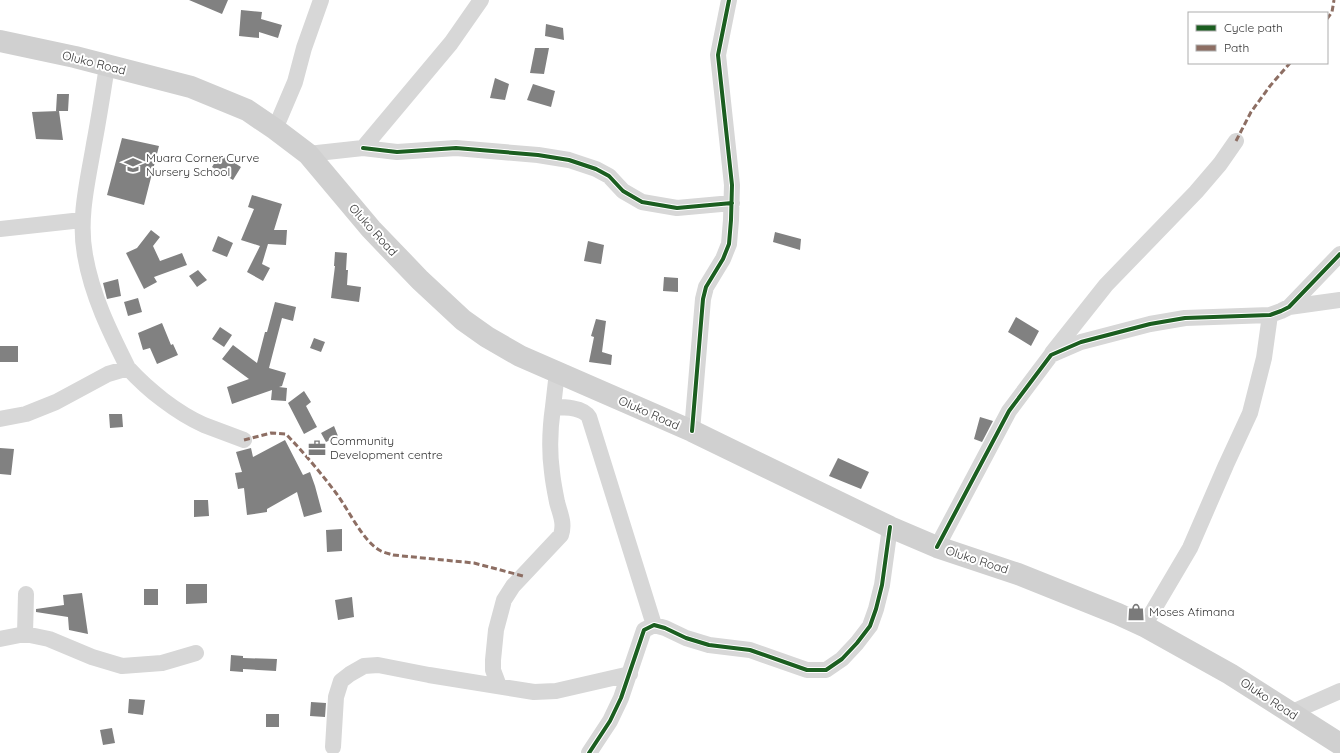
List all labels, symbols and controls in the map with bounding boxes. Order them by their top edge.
legend [1188,12,1328,64]
text: Cycle path [1224,20,1283,35]
text: Path [1224,40,1249,55]
street label: Oluko Road [61,47,128,78]
place label: Muara Corner Curve Nursery School [146,150,260,179]
school or university icon: Muara Corner Curve Nursery School [123,155,143,175]
street label: Oluko Road [346,200,401,259]
street label: Oluko Road [616,392,682,433]
place label: Community Development centre [330,433,443,462]
office icon: Community Development centre [307,438,327,458]
street label: Oluko Road [944,542,1010,577]
shop icon: Moses Afimana [1126,602,1146,622]
place label: Moses Afimana [1149,604,1235,619]
street label: Oluko Road [1238,675,1301,723]

